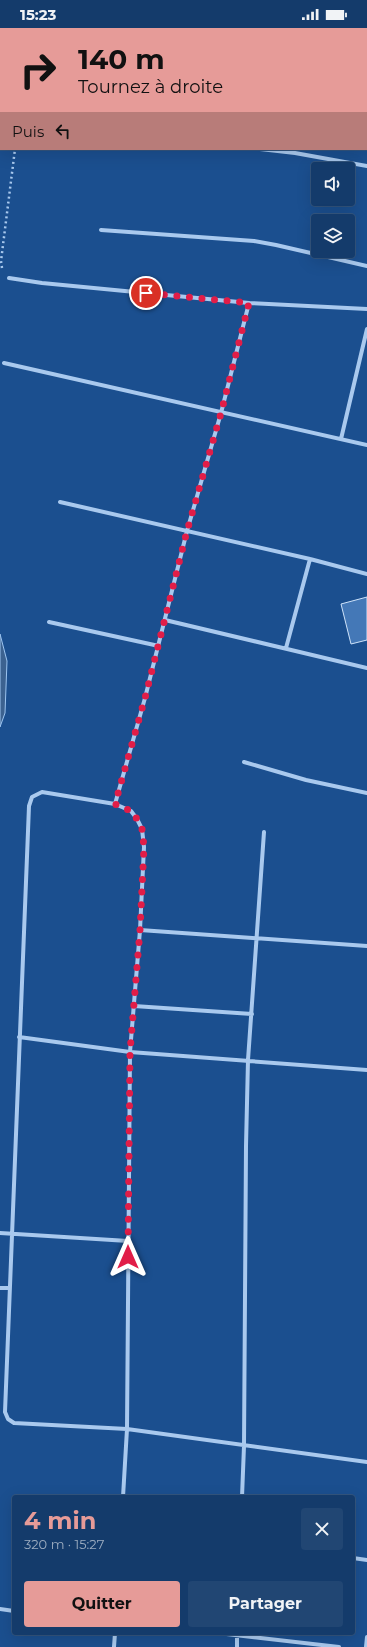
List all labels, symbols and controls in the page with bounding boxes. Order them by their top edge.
text: 15:23 [20,5,56,24]
text: 140 m [78,42,165,76]
icon: right [12,44,64,96]
text: Tournez à droite [78,76,223,98]
icon: left [52,120,74,142]
text: Puis [12,122,44,141]
map controls [311,162,355,258]
button: sound [311,162,355,206]
button: layers [311,214,355,258]
pin [129,276,163,310]
icon: arrive [135,282,157,304]
position arrow [107,1236,149,1278]
text: 4 min [24,1506,96,1535]
button: close [301,1508,343,1550]
text: 320 m · 15:27 [24,1536,104,1552]
button: Quitter [24,1581,180,1627]
button: Partager [188,1581,343,1627]

